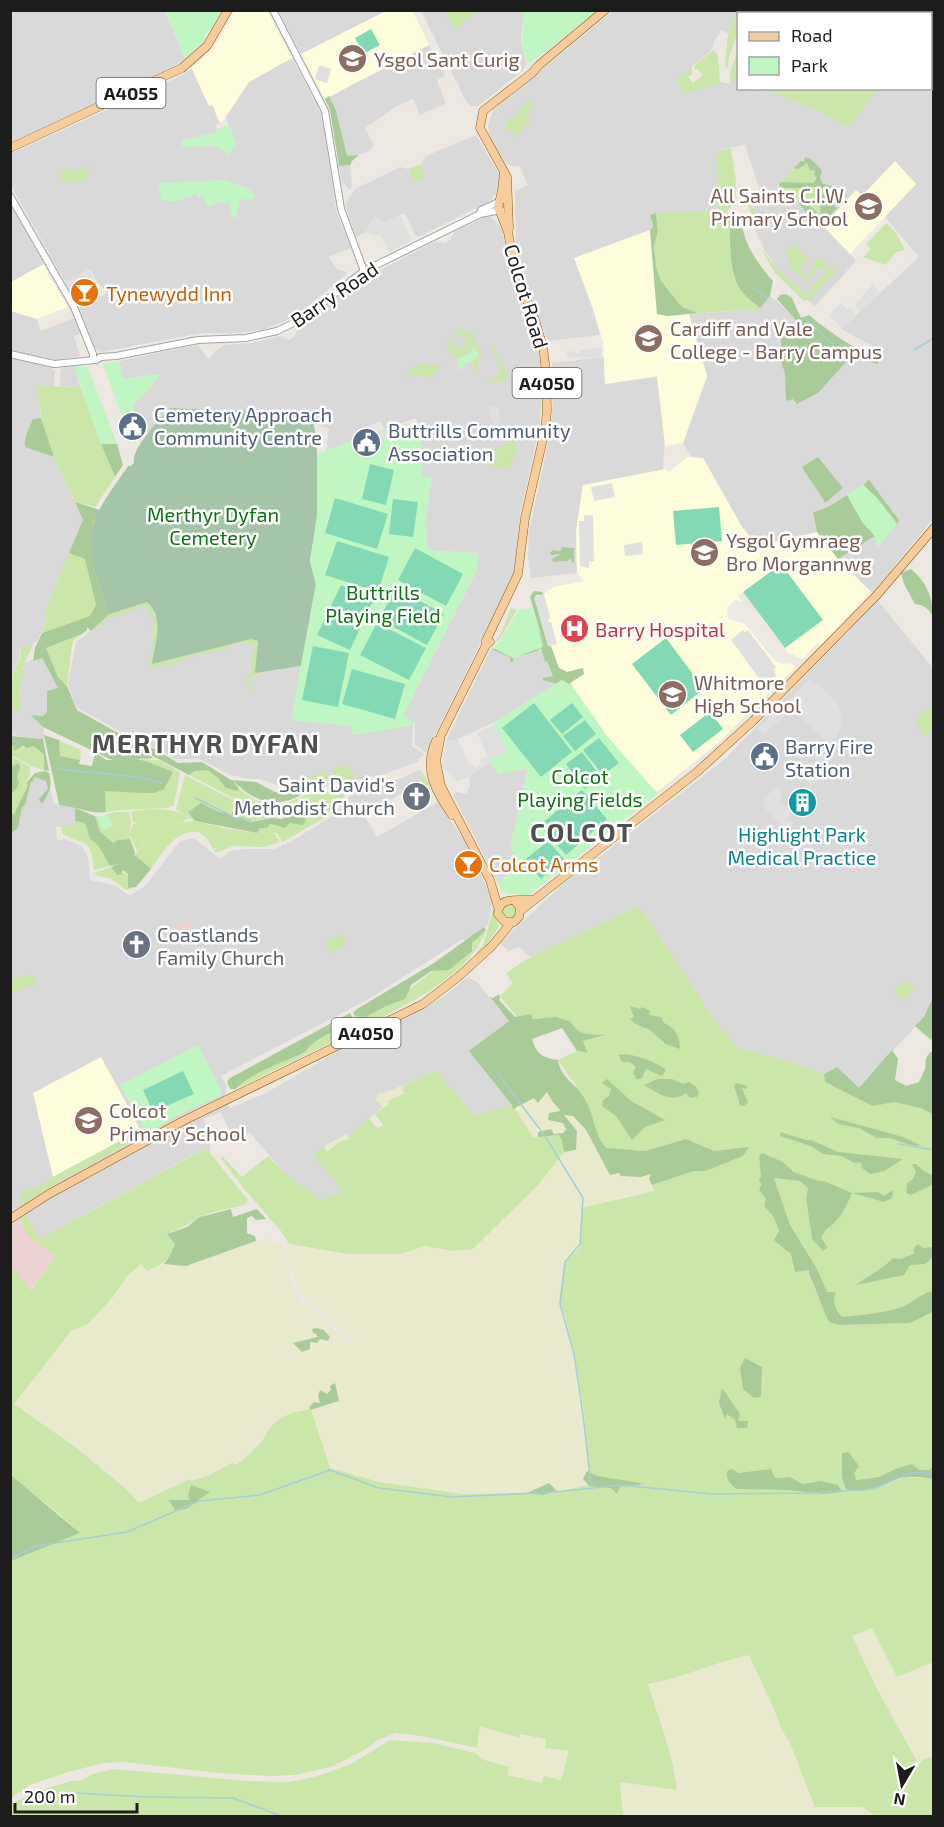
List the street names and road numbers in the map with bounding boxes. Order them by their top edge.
road number: A4055 [96,78,166,108]
street label: Colcot Road [500,241,554,351]
street label: Barry Road [286,256,382,332]
road number: A4050 [512,368,582,398]
road number: A4050 [332,1018,400,1048]

